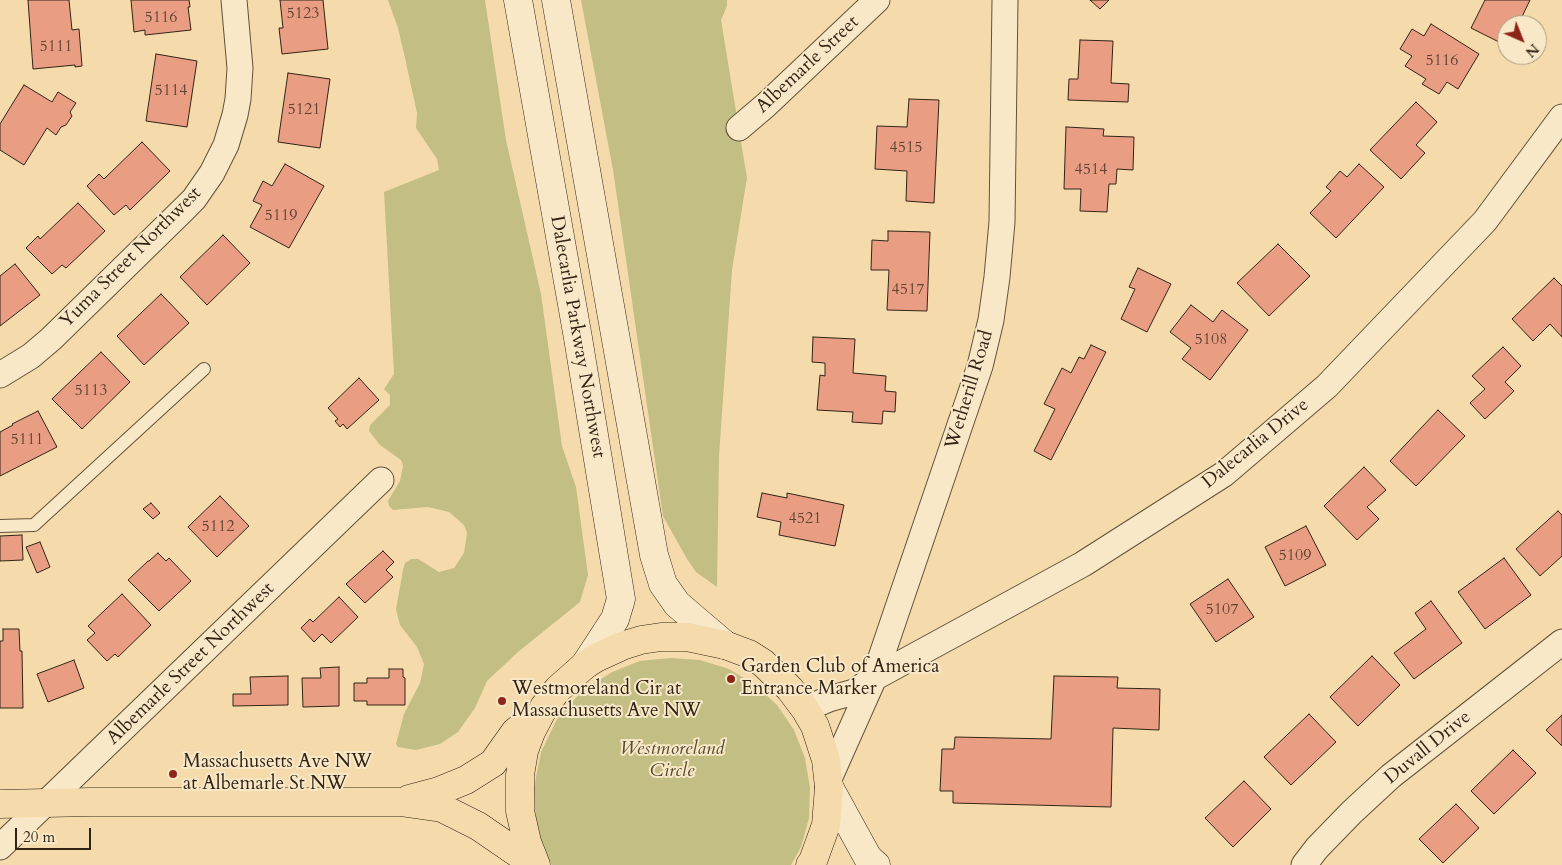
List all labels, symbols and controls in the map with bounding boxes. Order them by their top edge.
house number: 5123 [287,4,319,24]
house number: 5116 [145,8,177,28]
street label: Albemarle Street [752,11,864,119]
north arrow [1497,15,1547,65]
house number: 5111 [40,37,72,57]
text: N [1521,39,1543,61]
house number: 5116 [1426,51,1458,71]
house number: 5114 [155,81,187,101]
house number: 5121 [288,100,320,120]
house number: 4515 [890,138,922,158]
house number: 4514 [1075,160,1107,180]
street label: Yuma Street Northwest [55,182,207,334]
house number: 5119 [265,206,297,226]
street label: Dalecarlia Parkway Northwest [544,214,610,460]
house number: 4517 [892,280,924,300]
street label: Wetherill Road [941,328,999,452]
house number: 5108 [1195,330,1227,350]
house number: 5113 [75,381,107,401]
street label: Dalecarlia Drive [1198,394,1314,494]
house number: 5111 [11,430,43,450]
house number: 4521 [789,509,821,529]
house number: 5112 [202,517,234,537]
house number: 5109 [1279,546,1311,566]
street label: Albemarle Street Northwest [103,578,279,750]
house number: 5107 [1206,600,1238,620]
place label: Garden Club of America Entrance Marker [741,657,939,701]
marker: Garden Club of America Entrance Marker [725,673,737,685]
place label: Westmoreland Cir at Massachusetts Ave NW [512,679,701,723]
marker: Westmoreland Cir at Massachusetts Ave NW [496,695,508,707]
street label: Duvall Drive [1380,706,1476,790]
park label: Westmoreland Circle [620,739,724,783]
place label: Massachusetts Ave NW at Albemarle St NW [183,752,372,796]
marker: Massachusetts Ave NW at Albemarle St NW [167,768,179,780]
scale bar [18,818,94,850]
text: 20 m [23,827,55,847]

